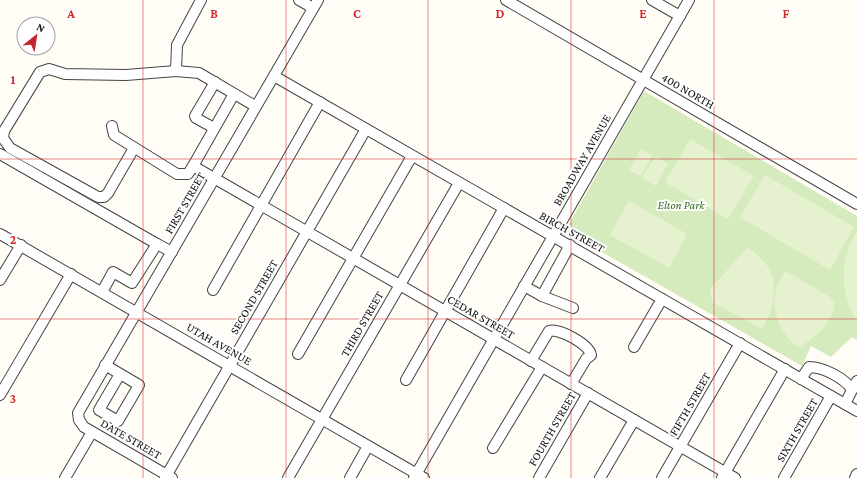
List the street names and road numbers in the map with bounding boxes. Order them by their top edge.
street label: 400 NORTH [659,70,717,112]
street label: BROADWAY AVENUE [550,111,614,208]
street label: FIRST STREET [162,169,208,236]
street label: BIRCH STREET [537,208,607,256]
street label: SECOND STREET [227,257,281,337]
street label: THIRD STREET [338,288,387,359]
street label: CEDAR STREET [445,292,518,342]
street label: UTAH AVENUE [184,320,255,369]
street label: FIFTH STREET [666,370,714,438]
street label: FOURTH STREET [525,389,579,468]
street label: SIXTH STREET [773,395,821,464]
street label: DATE STREET [98,416,164,462]

